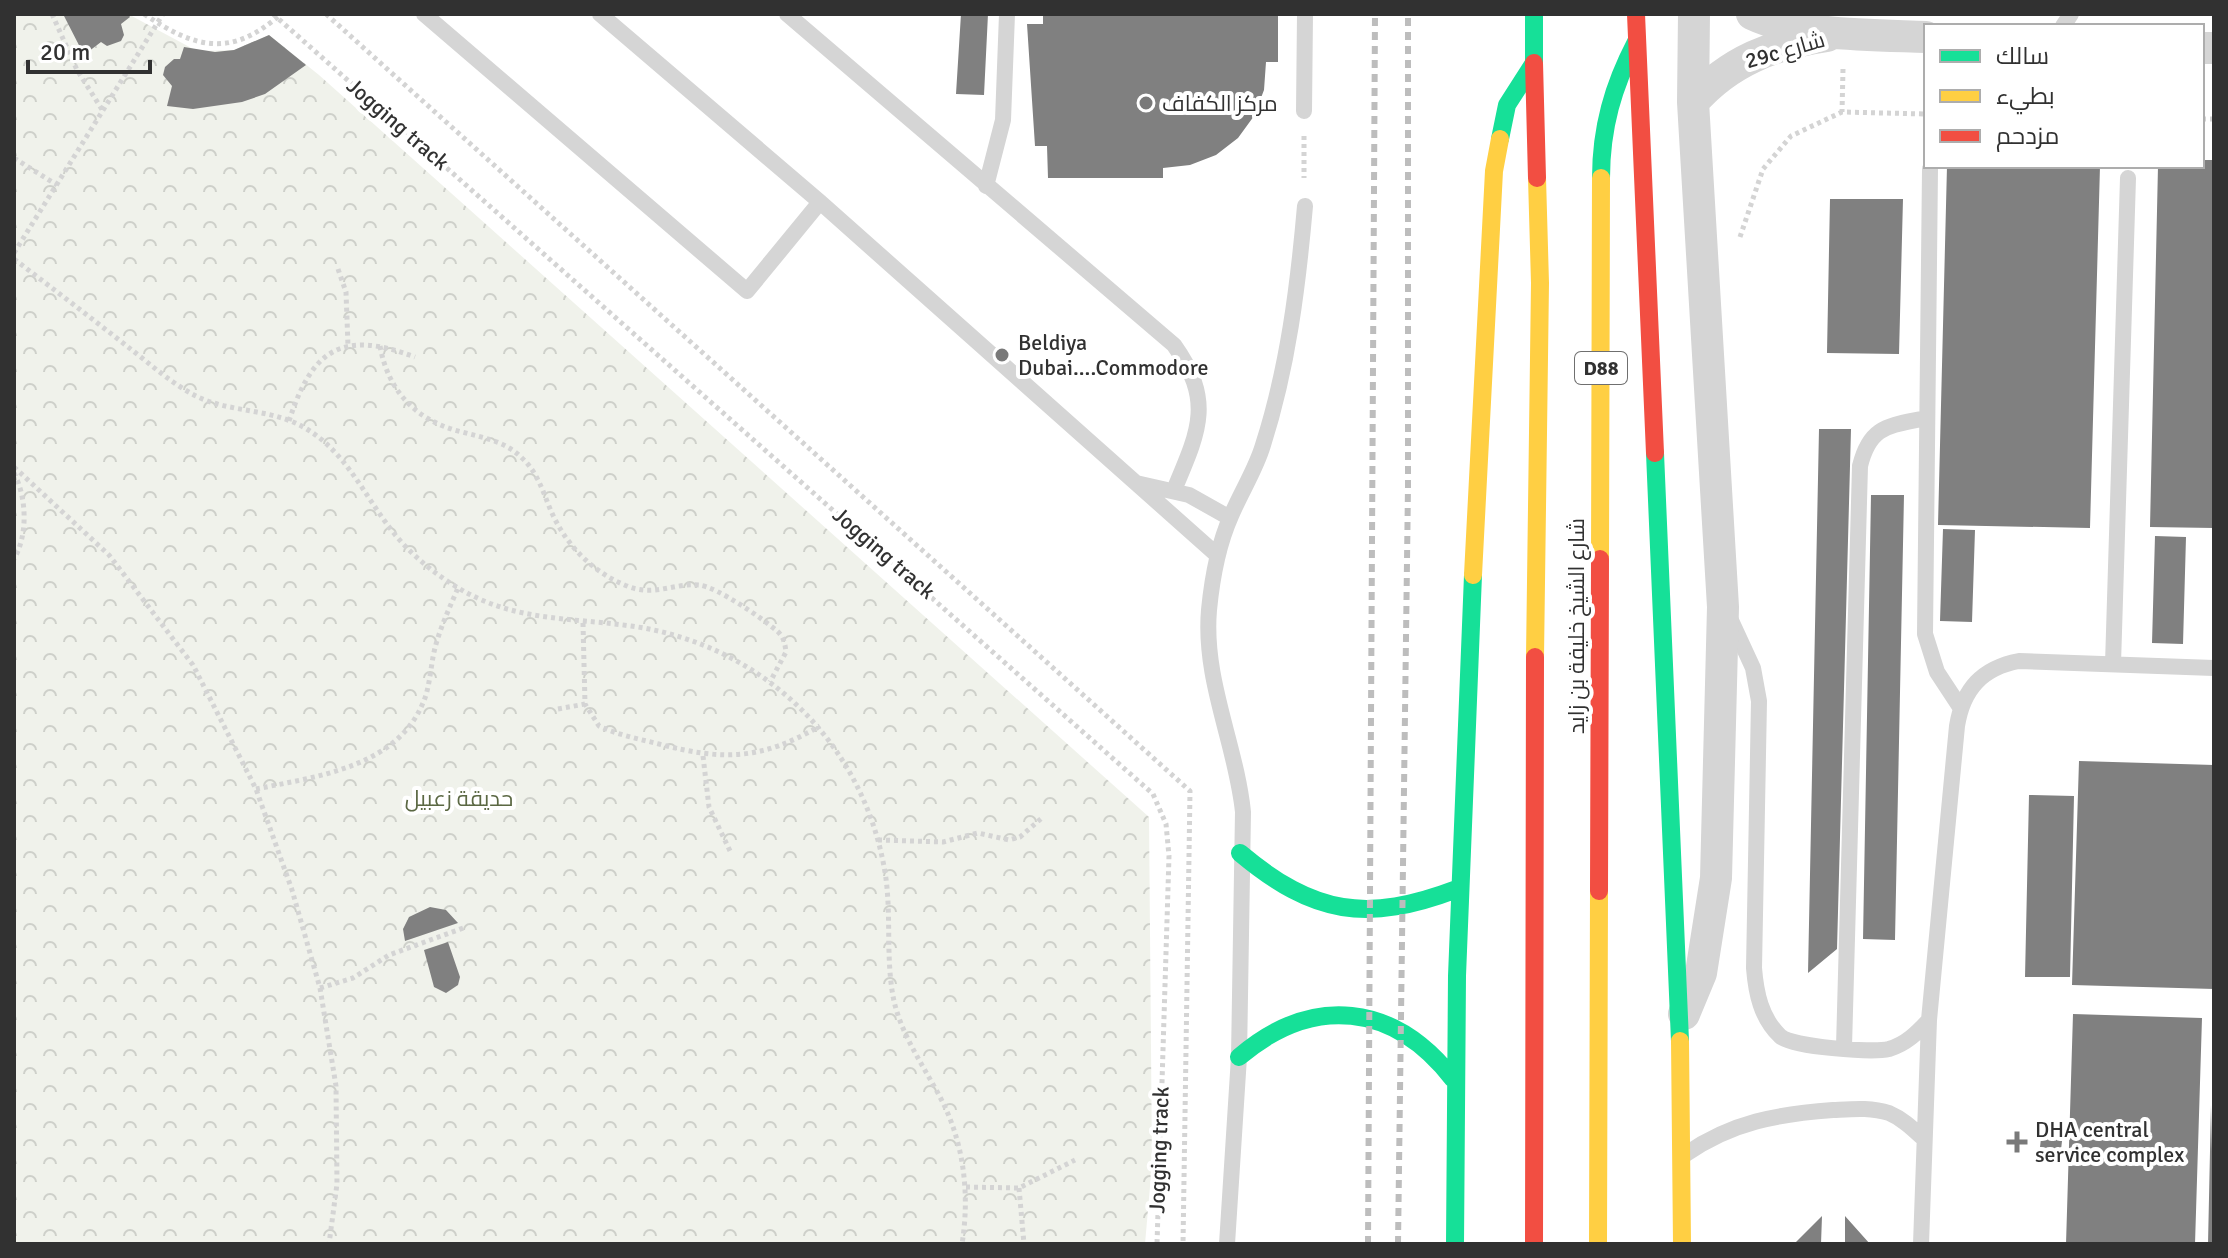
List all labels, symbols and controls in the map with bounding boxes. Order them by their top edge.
scale bar [28,24,150,74]
legend [1924,24,2204,168]
street label: 29c شارع [1742,26,1828,75]
text: 20 m [40,37,90,67]
text: سالك [1996,41,2049,71]
street label: Jogging track [341,72,455,176]
text: بطيء [1996,81,2055,115]
place label: مركز الكفاف [1162,90,1278,117]
marker: مركز الكفاف [1137,94,1155,112]
text: مزدحم [1996,121,2059,152]
place label: Beldiya Dubai....Commodore [1018,329,1208,381]
marker: Beldiya Dubai....Commodore [993,346,1011,364]
road number: D88 [1575,352,1627,384]
street label: Jogging track [827,501,941,605]
street label: شارع الشيخ خليفة بن زايد [1563,518,1591,734]
park label: حديقة زعبيل [405,785,513,812]
street label: Jogging track [1143,1086,1175,1214]
place label: DHA central service complex [2035,1116,2184,1168]
marker: DHA central service complex [2006,1131,2028,1153]

